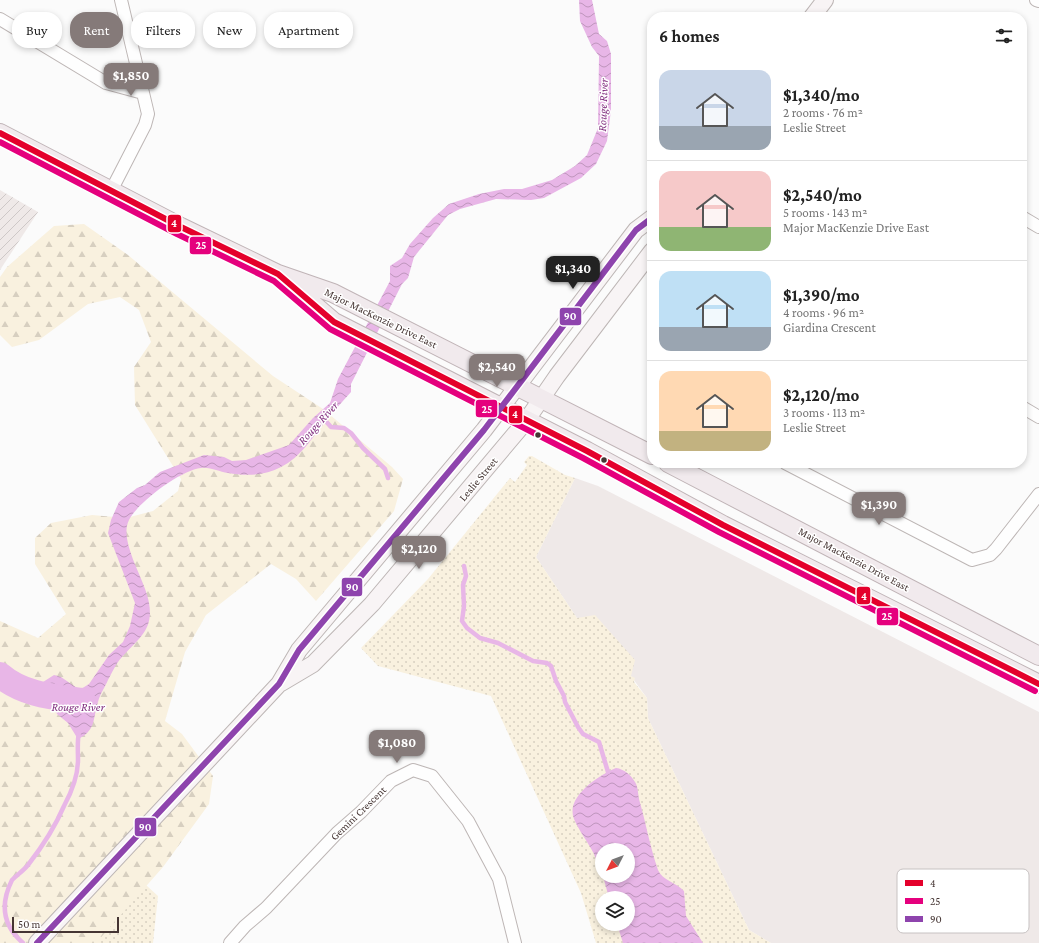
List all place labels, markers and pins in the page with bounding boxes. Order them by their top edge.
pin: $1,850 [98,63,164,97]
pin: $1,340 [540,256,606,290]
pin: $2,540 [464,354,530,388]
unlabelled marker [533,430,543,440]
unlabelled marker [599,455,609,465]
pin: $1,390 [846,492,912,526]
pin: $2,120 [386,536,452,570]
pin: $1,080 [364,730,430,764]

